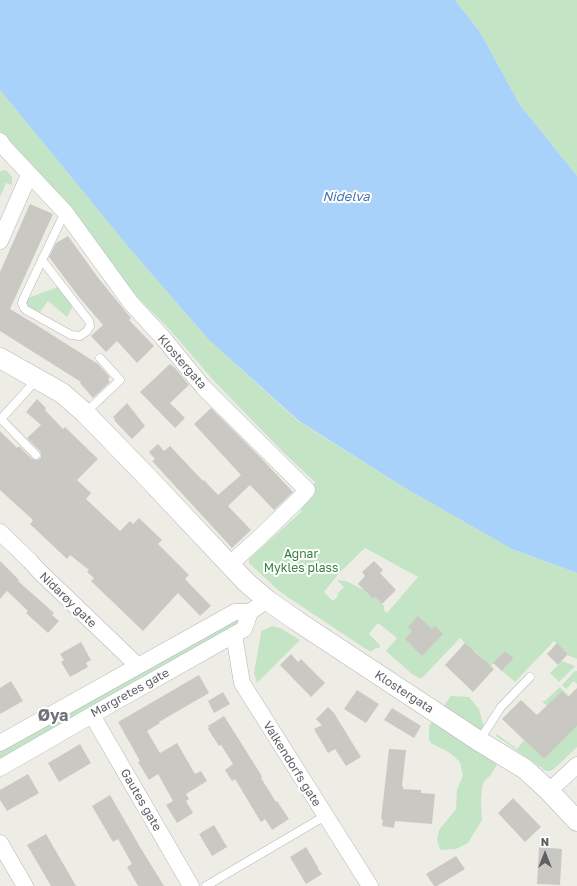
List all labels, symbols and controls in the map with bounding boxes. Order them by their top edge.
water label: Nidelva [322,189,370,205]
street label: Klostergata [154,332,210,392]
park label: Agnar Mykles plass [264,547,338,575]
street label: Nidarøy gate [37,569,99,631]
street label: Margretes gate [88,665,172,721]
street label: Klostergata [372,668,436,716]
district label: Øya [38,706,68,726]
street label: Valkendorfs gate [260,719,324,809]
street label: Gautes gate [117,766,165,834]
north arrow [525,834,565,874]
text: N [541,835,549,848]

